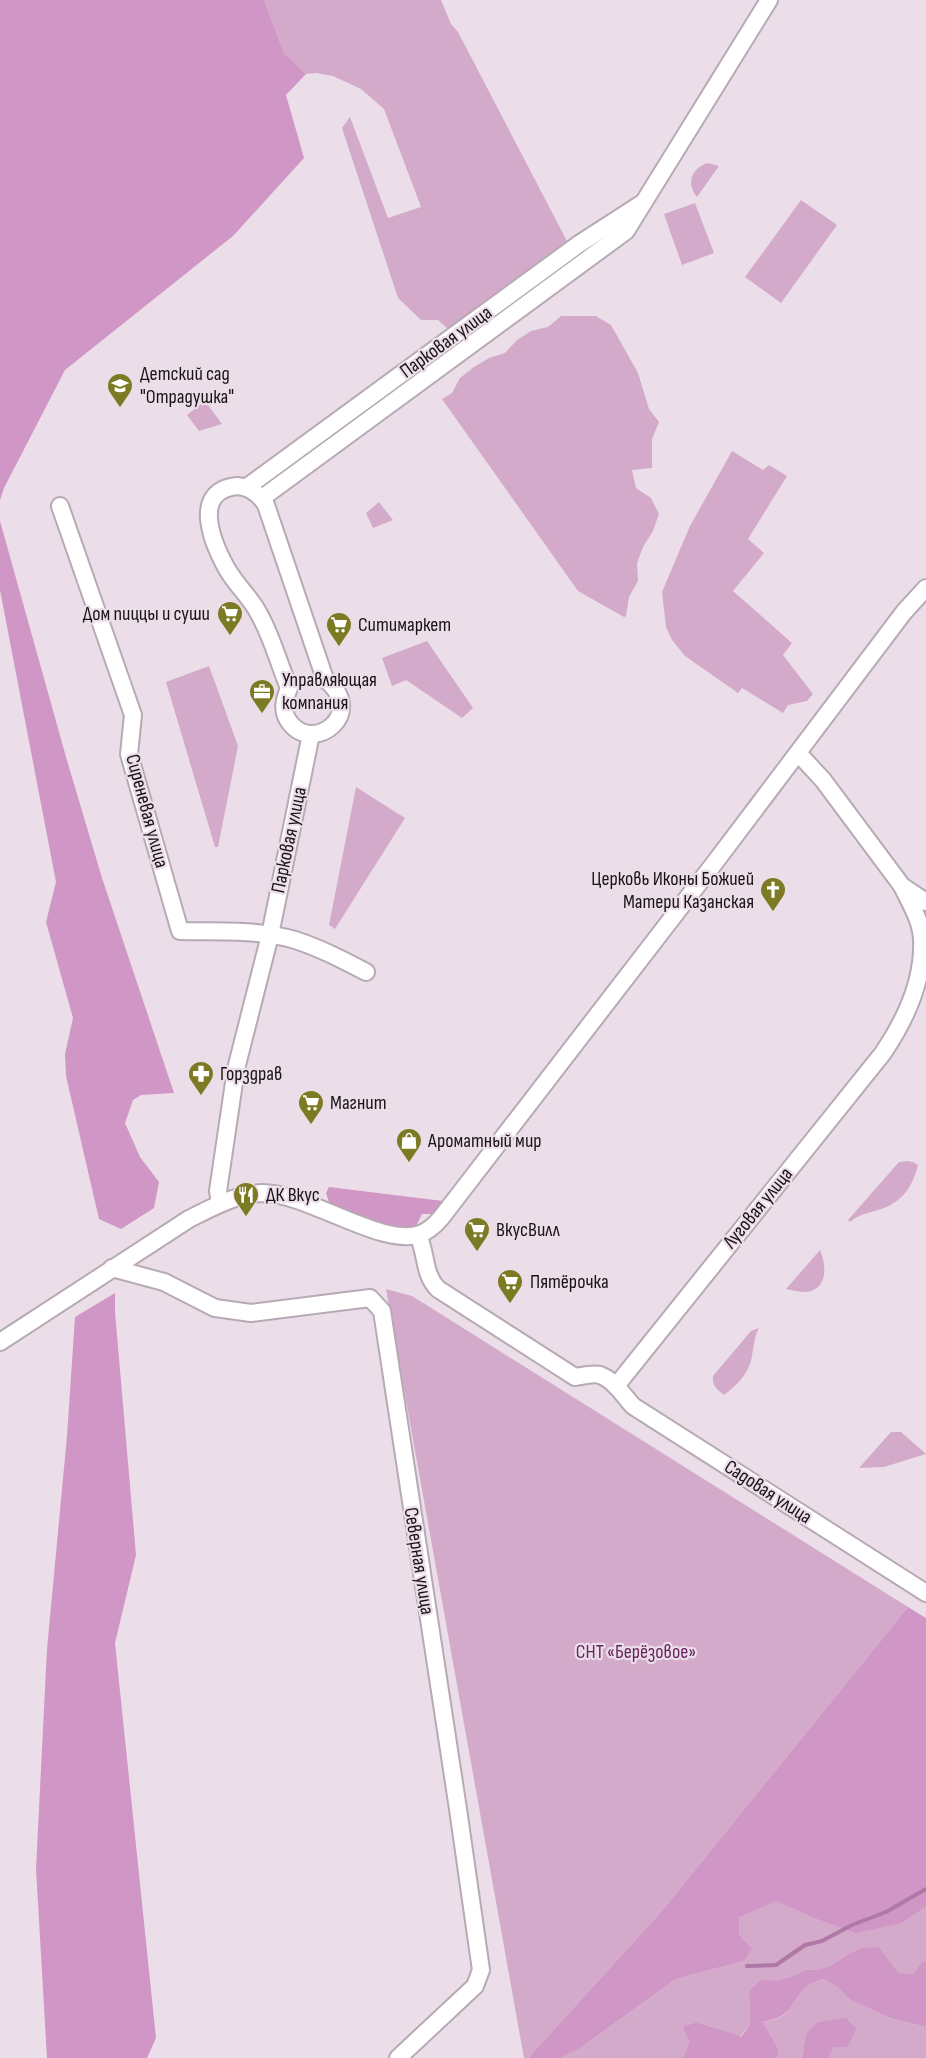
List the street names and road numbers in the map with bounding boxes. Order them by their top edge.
street label: Парковая улица [395,301,497,383]
street label: Сиреневая улица [120,752,174,870]
street label: Парковая улица [266,785,312,895]
street label: Луговая улица [717,1163,798,1254]
street label: Садовая улица [720,1455,816,1529]
street label: Северная улица [399,1506,439,1616]

